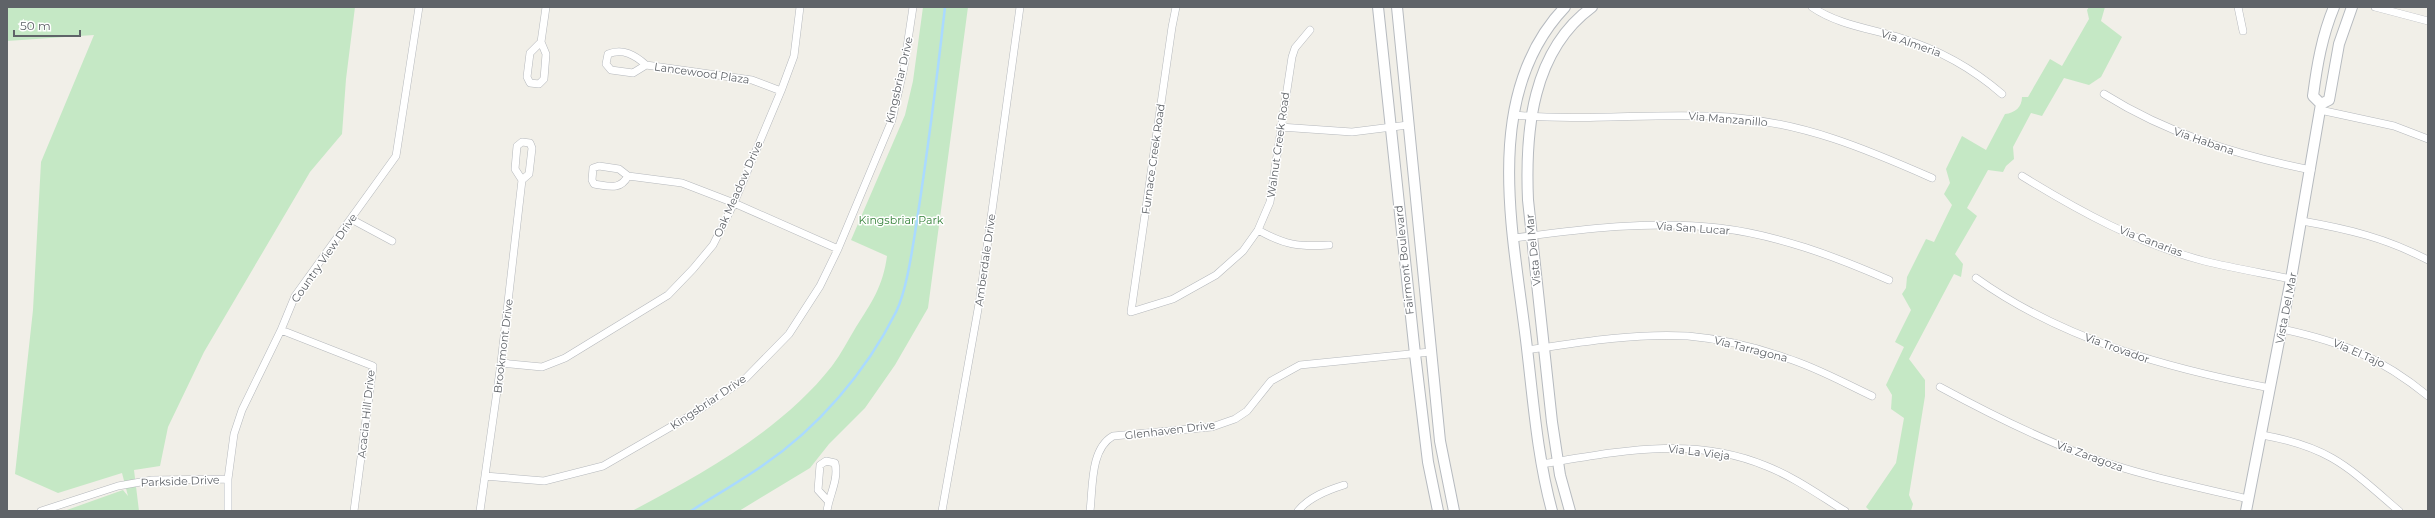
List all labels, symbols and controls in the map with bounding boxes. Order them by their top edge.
scale bar [14,12,80,38]
text: 50 m [20,18,51,33]
street label: Via Almeria [1879,26,1943,60]
street label: Kingsbriar Drive [882,35,916,125]
street label: Lancewood Plaza [653,59,751,87]
street label: Walnut Creek Road [1264,91,1292,199]
street label: Furnace Creek Road [1138,103,1168,215]
street label: Via Manzanillo [1688,109,1768,129]
street label: Via Habana [2172,124,2236,158]
street label: Oak Meadow Drive [710,138,766,239]
street label: Fairmont Boulevard [1391,205,1417,315]
street label: Country View Drive [288,211,360,305]
park label: Kingsbriar Park [859,213,944,227]
street label: Amberdale Drive [972,213,998,307]
street label: Vista Del Mar [1522,213,1544,287]
street label: Via San Lucar [1655,218,1731,238]
street label: Via Canarias [2117,222,2185,260]
street label: Vista Del Mar [2272,271,2300,345]
street label: Brookmont Drive [490,298,516,394]
street label: Via Trovador [2083,330,2151,366]
street label: Via Tarragona [1713,333,1789,365]
street label: Via El Tajo [2331,335,2387,371]
street label: Acacia Hill Drive [354,369,378,459]
street label: Kingsbriar Drive [667,371,749,433]
street label: Glenhaven Drive [1124,417,1216,442]
street label: Via Zaragoza [2055,437,2125,475]
street label: Via La Vieja [1667,441,1731,463]
street label: Parkside Drive [140,473,220,489]

